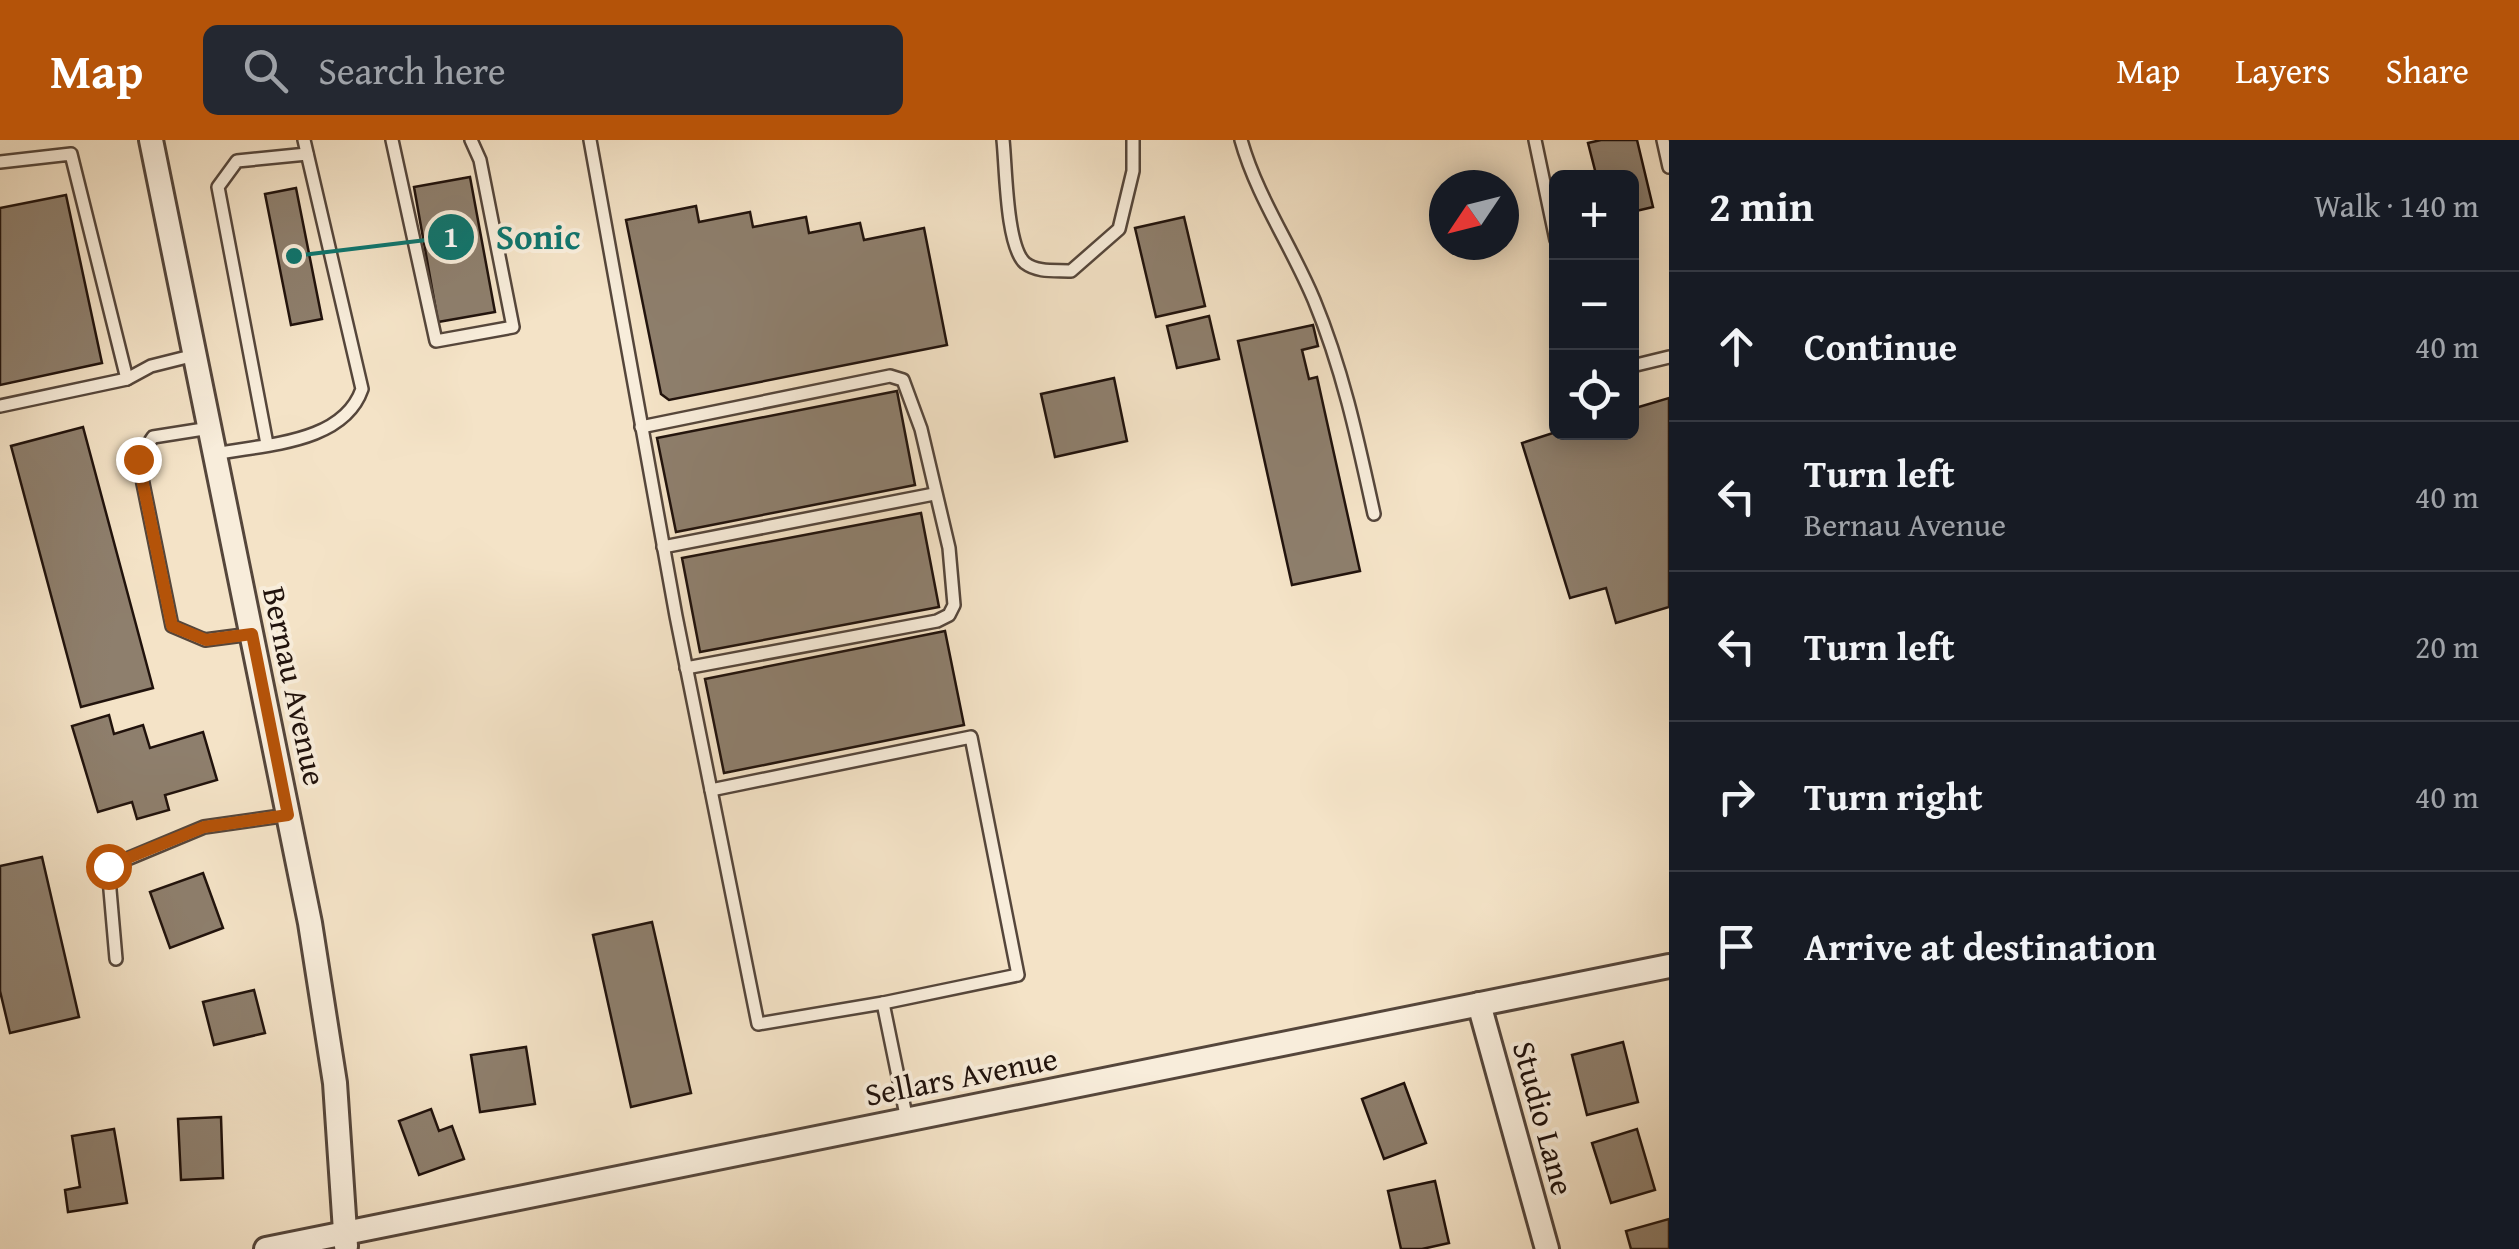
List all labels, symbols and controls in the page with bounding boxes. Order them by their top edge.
search box [203,25,903,115]
text: Map [50,35,143,106]
text: Search here [318,42,506,98]
icon: search [238,43,293,98]
text: Map [2116,45,2180,96]
text: Layers [2235,45,2330,96]
text: Share [2385,45,2469,96]
north arrow [1429,170,1519,260]
map controls [1549,170,1639,440]
button: + [1549,170,1639,260]
text: 2 min [1709,175,1814,236]
text: Walk · 140 m [2314,182,2479,229]
callout: Sonic [426,204,601,269]
text: Sonic [496,211,580,262]
text: 1 [443,214,459,258]
button: − [1549,260,1639,350]
text: Continue [1804,318,1957,374]
icon: ahead [1709,319,1764,374]
text: 40 m [2415,323,2479,370]
button: locate [1549,350,1639,440]
route end [116,437,162,483]
text: Turn left [1804,445,1955,501]
icon: left [1709,469,1764,524]
text: 40 m [2415,473,2479,520]
text: Bernau Avenue [1804,501,2006,548]
street label: Bernau Avenue [251,582,339,790]
text: Turn left [1804,618,1955,674]
icon: left [1709,619,1764,674]
text: 20 m [2415,623,2479,670]
text: Turn right [1804,768,1983,824]
icon: right [1709,769,1764,824]
text: 40 m [2415,773,2479,820]
route start [86,844,132,890]
text: Arrive at destination [1804,918,2157,974]
icon: arrive [1709,919,1764,974]
street label: Sellars Avenue [861,1034,1061,1118]
street label: Studio Lane [1501,1036,1587,1200]

